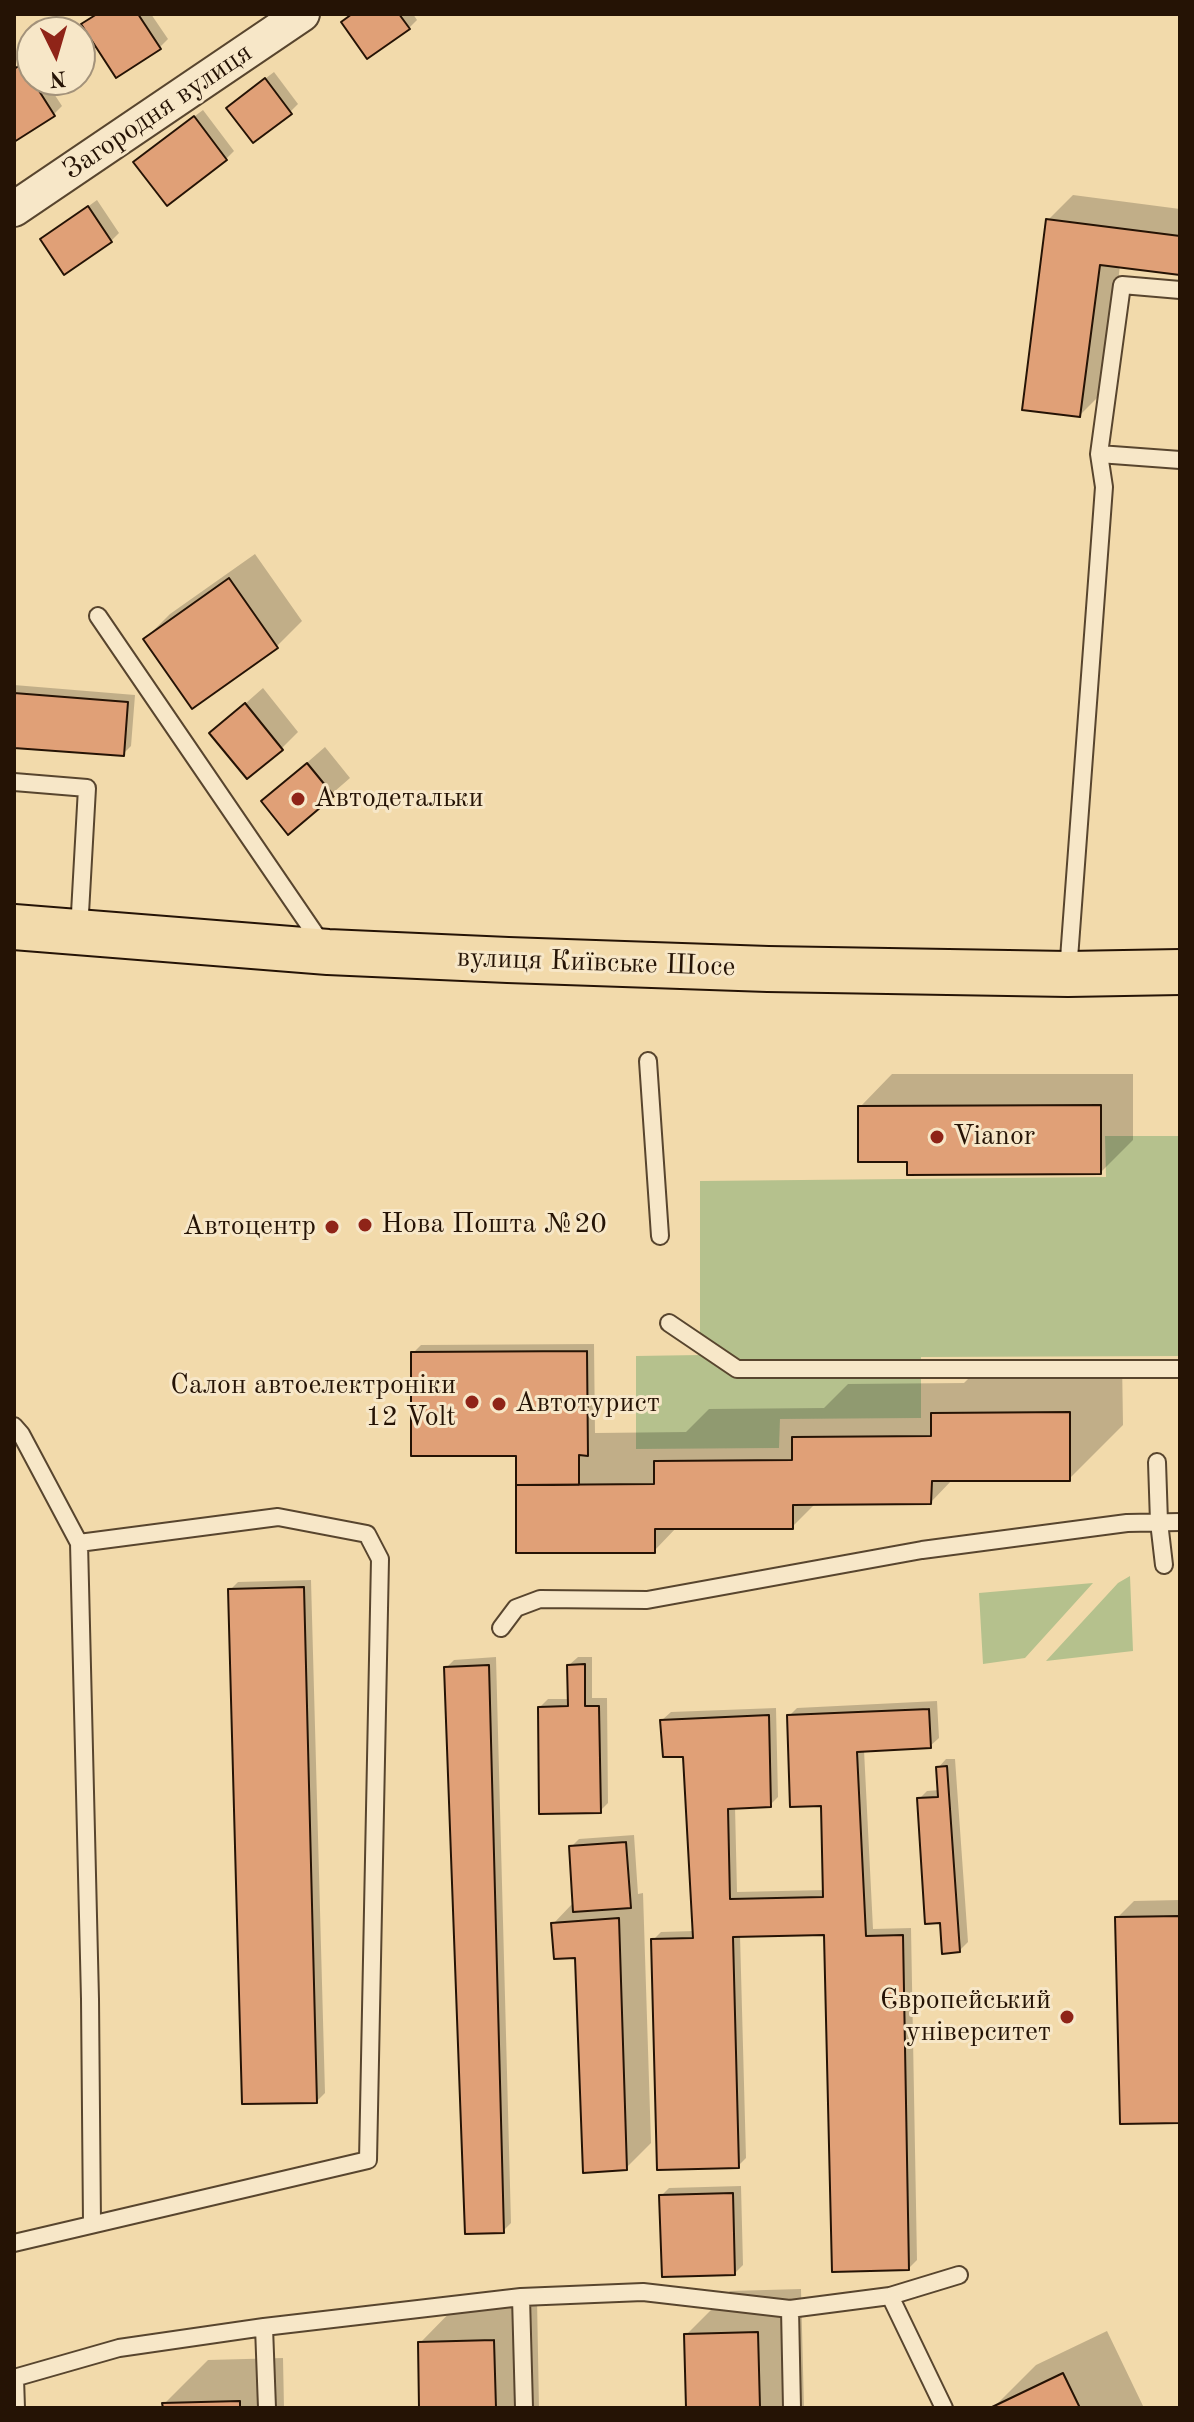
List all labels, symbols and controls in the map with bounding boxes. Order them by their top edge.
north arrow [16,16,96,96]
street label: Загородня вулиця [57,36,259,188]
text: N [49,66,67,90]
place label: Автодетальки [314,782,484,816]
marker: Автодетальки [289,790,307,808]
street label: вулиця Київське Шосе [456,941,736,985]
place label: Vianor [953,1120,1035,1154]
marker: Vianor [928,1128,946,1146]
place label: Нова Пошта №20 [381,1208,607,1242]
place label: Автоцентр [183,1210,316,1244]
marker: Нова Пошта №20 [356,1216,374,1234]
marker: Автоцентр [323,1218,341,1236]
place label: Салон автоелектроніки 12 Volt [170,1369,456,1435]
place label: Автотурист [515,1387,660,1421]
marker: Салон автоелектроніки 12 Volt [463,1393,481,1411]
marker: Автотурист [490,1395,508,1413]
place label: Європейський університет [880,1984,1051,2050]
marker: Європейський університет [1058,2008,1076,2026]

